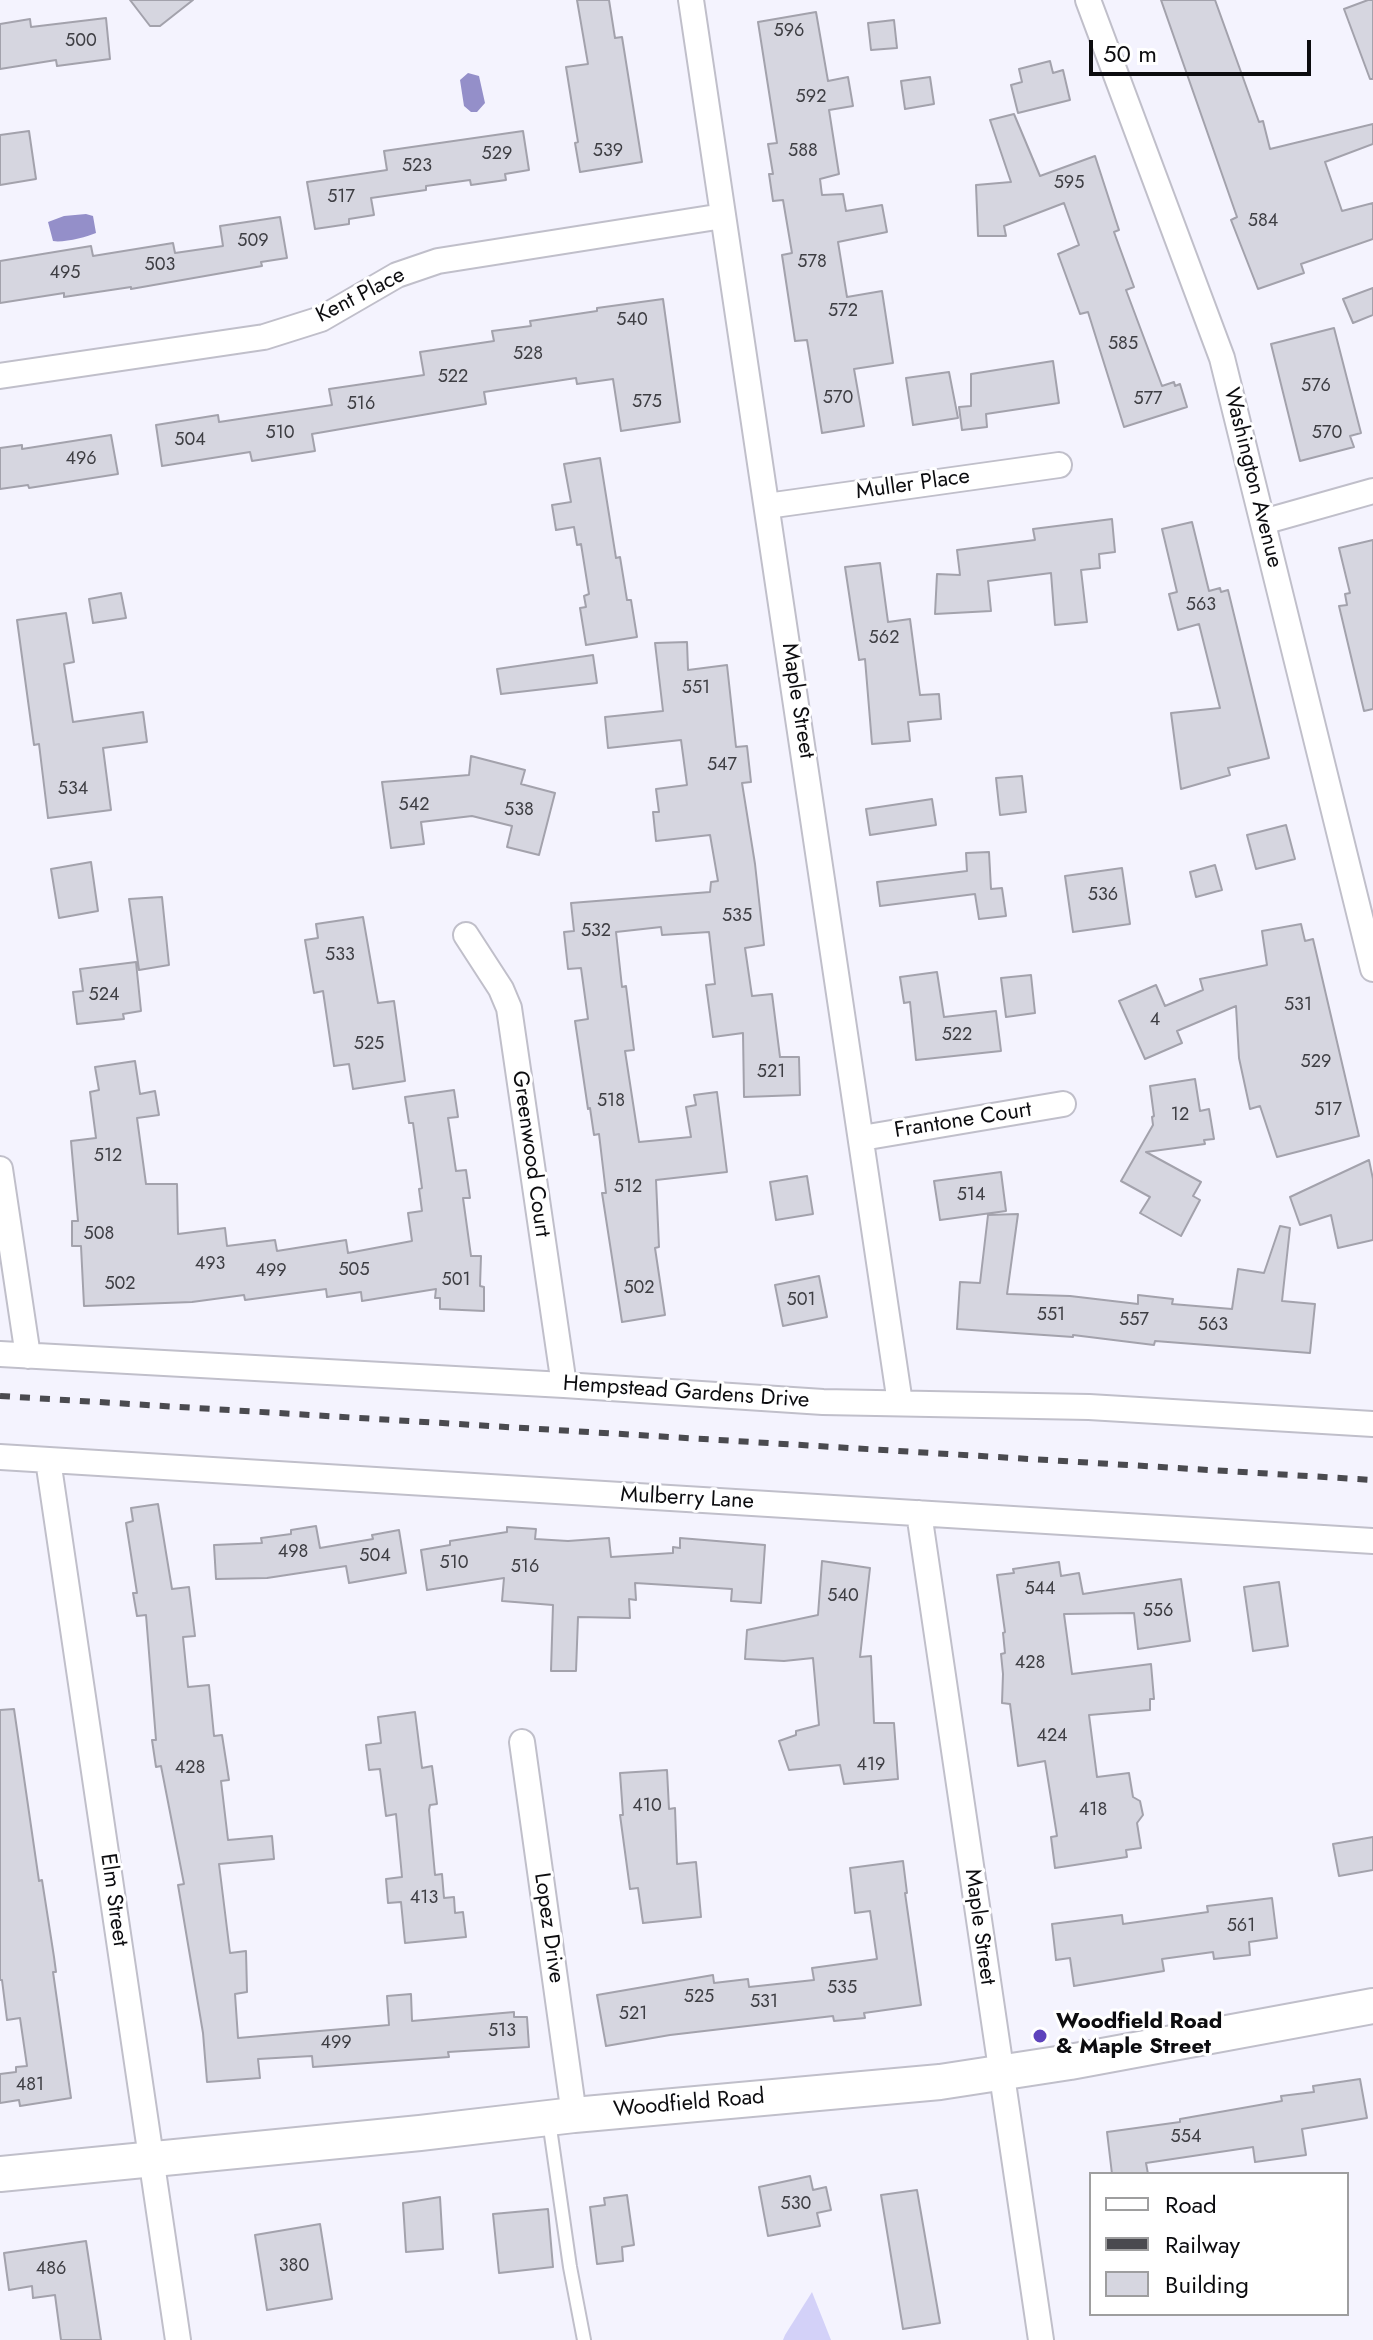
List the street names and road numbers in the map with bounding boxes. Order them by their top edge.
street label: Kent Place [312,262,410,330]
street label: Washington Avenue [1217,385,1287,571]
street label: Muller Place [854,464,972,506]
street label: Maple Street [775,641,819,761]
street label: Greenwood Court [505,1069,555,1239]
street label: Frantone Court [893,1097,1033,1145]
street label: Hempstead Gardens Drive [562,1371,810,1415]
street label: Mulberry Lane [620,1482,754,1516]
street label: Elm Street [93,1852,133,1948]
street label: Maple Street [958,1868,1000,1986]
street label: Lopez Drive [527,1871,569,1985]
street label: Woodfield Road [612,2084,766,2124]

